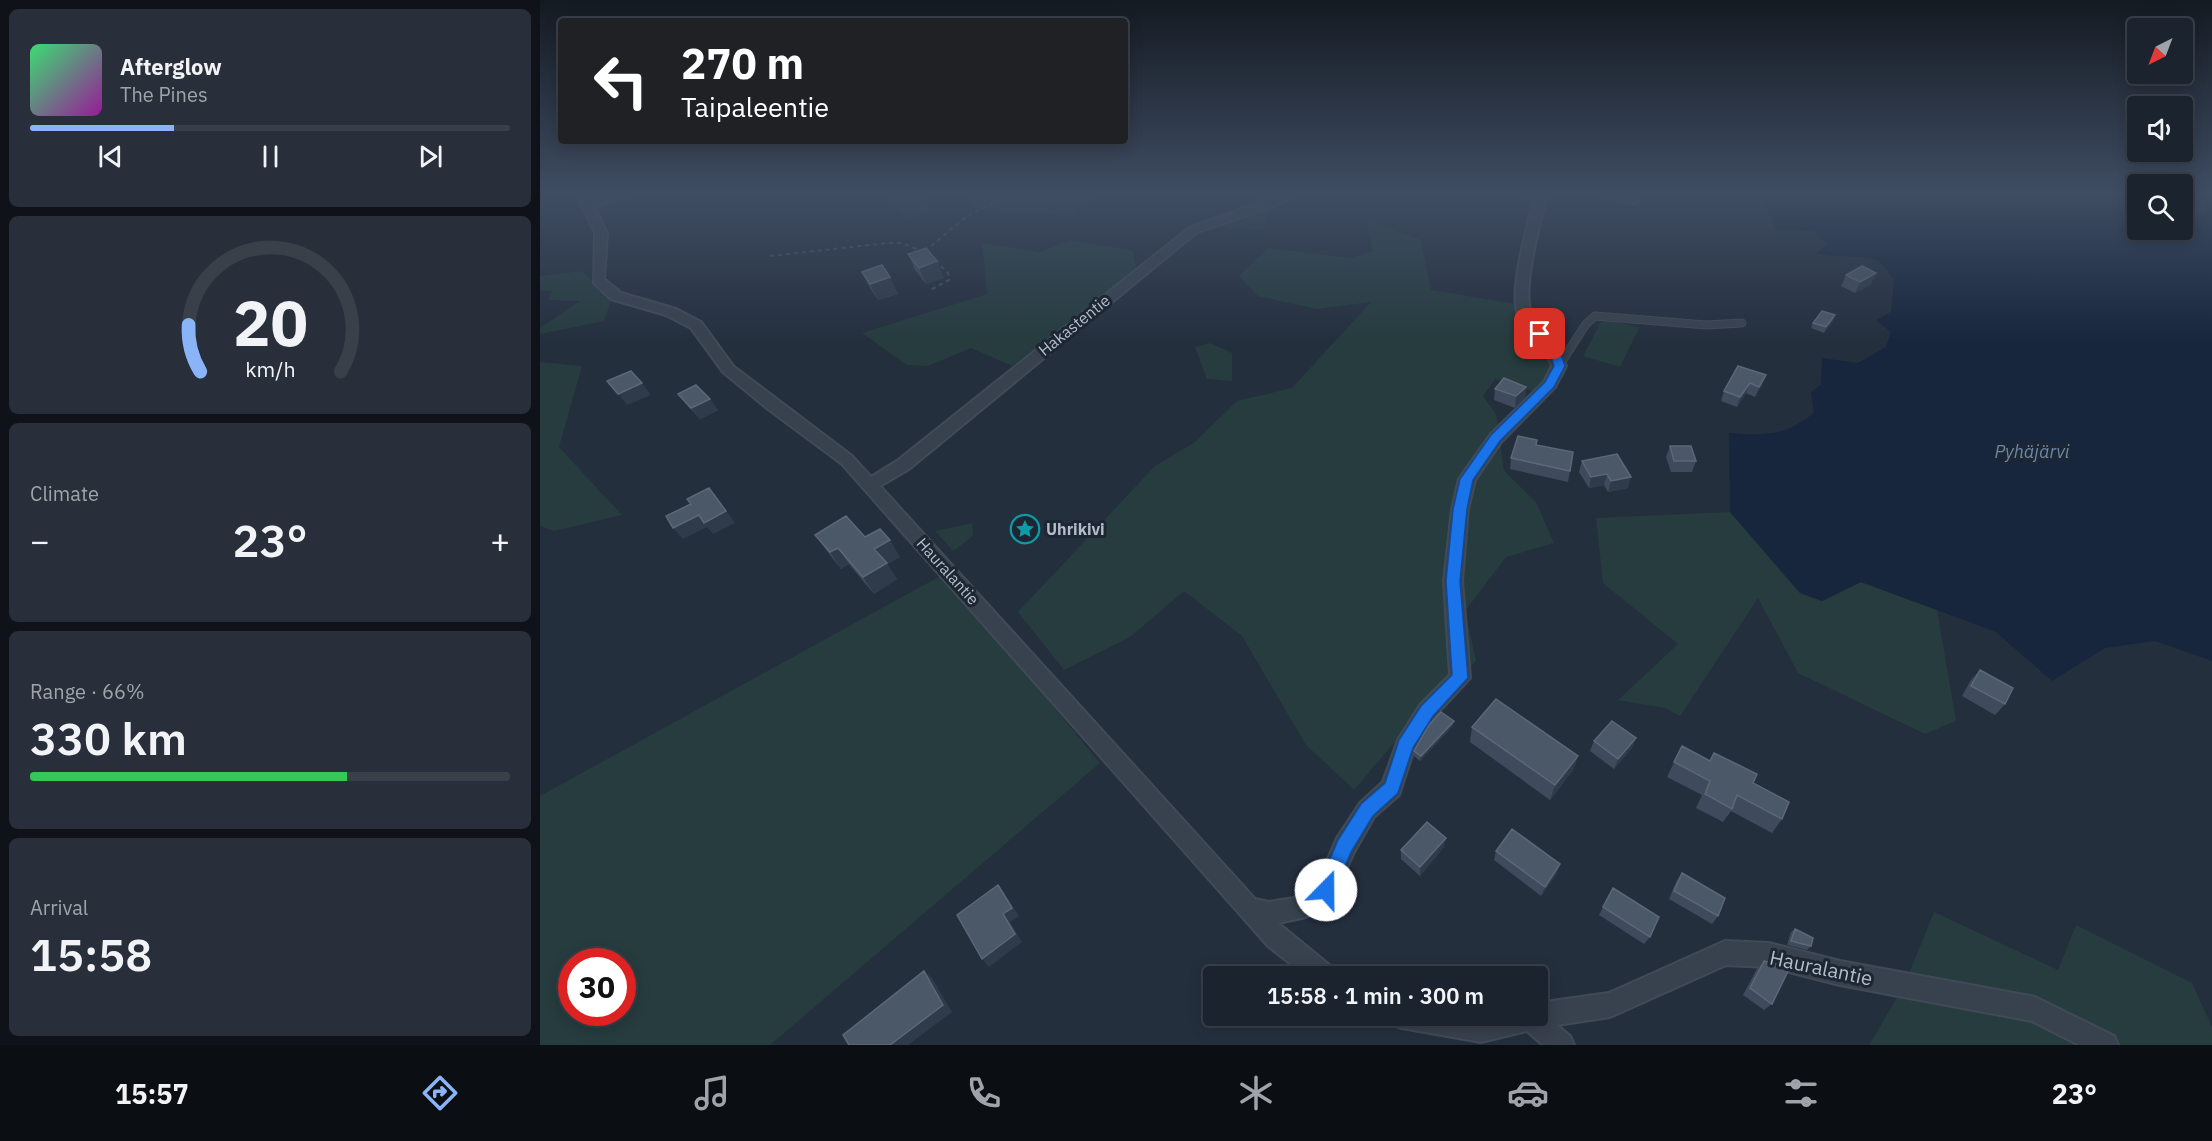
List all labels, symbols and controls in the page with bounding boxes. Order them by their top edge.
north arrow [2127,18,2193,84]
map controls [2127,18,2193,240]
text: 270 m [681,36,804,91]
icon: left [582,42,660,120]
text: Afterglow [120,52,222,81]
text: The Pines [120,81,208,108]
text: Taipaleentie [681,89,829,124]
button: sound [2127,96,2193,162]
icon: previous [94,140,127,173]
icon: pause [254,140,287,173]
icon: next [414,140,447,173]
button: search [2127,174,2193,240]
text: 20 [233,282,307,363]
street label: Hakastentie [1034,290,1114,360]
pin [1514,308,1565,359]
icon: arrive [1523,317,1556,350]
text: km/h [245,356,295,384]
water label: Pyhäjärvi [1994,440,2070,463]
text: Climate [30,480,99,507]
text: 23° [232,511,308,569]
place icon: Uhrikivi [1009,513,1041,545]
text: − [30,519,50,562]
text: + [490,519,510,562]
place label: Uhrikivi [1046,519,1105,539]
street label: Hauralantie [913,533,984,609]
text: Range · 66% [30,678,145,705]
text: 330 km [30,709,187,767]
position arrow [1294,858,1358,922]
text: Arrival [30,894,88,921]
text: 15:58 [30,925,152,983]
street label: Hauralantie [1767,943,1875,992]
speed limit sign: 30 [558,948,636,1026]
text: 15:58 · 1 min · 300 m [1267,981,1484,1010]
icon: directions [419,1072,461,1114]
icon: music [691,1072,733,1114]
icon: phone [963,1072,1005,1114]
icon: climate [1235,1072,1277,1114]
icon: car [1507,1072,1549,1114]
icon: filters [1780,1072,1822,1114]
text: 15:57 [115,1076,189,1111]
text: 23° [2052,1076,2097,1111]

